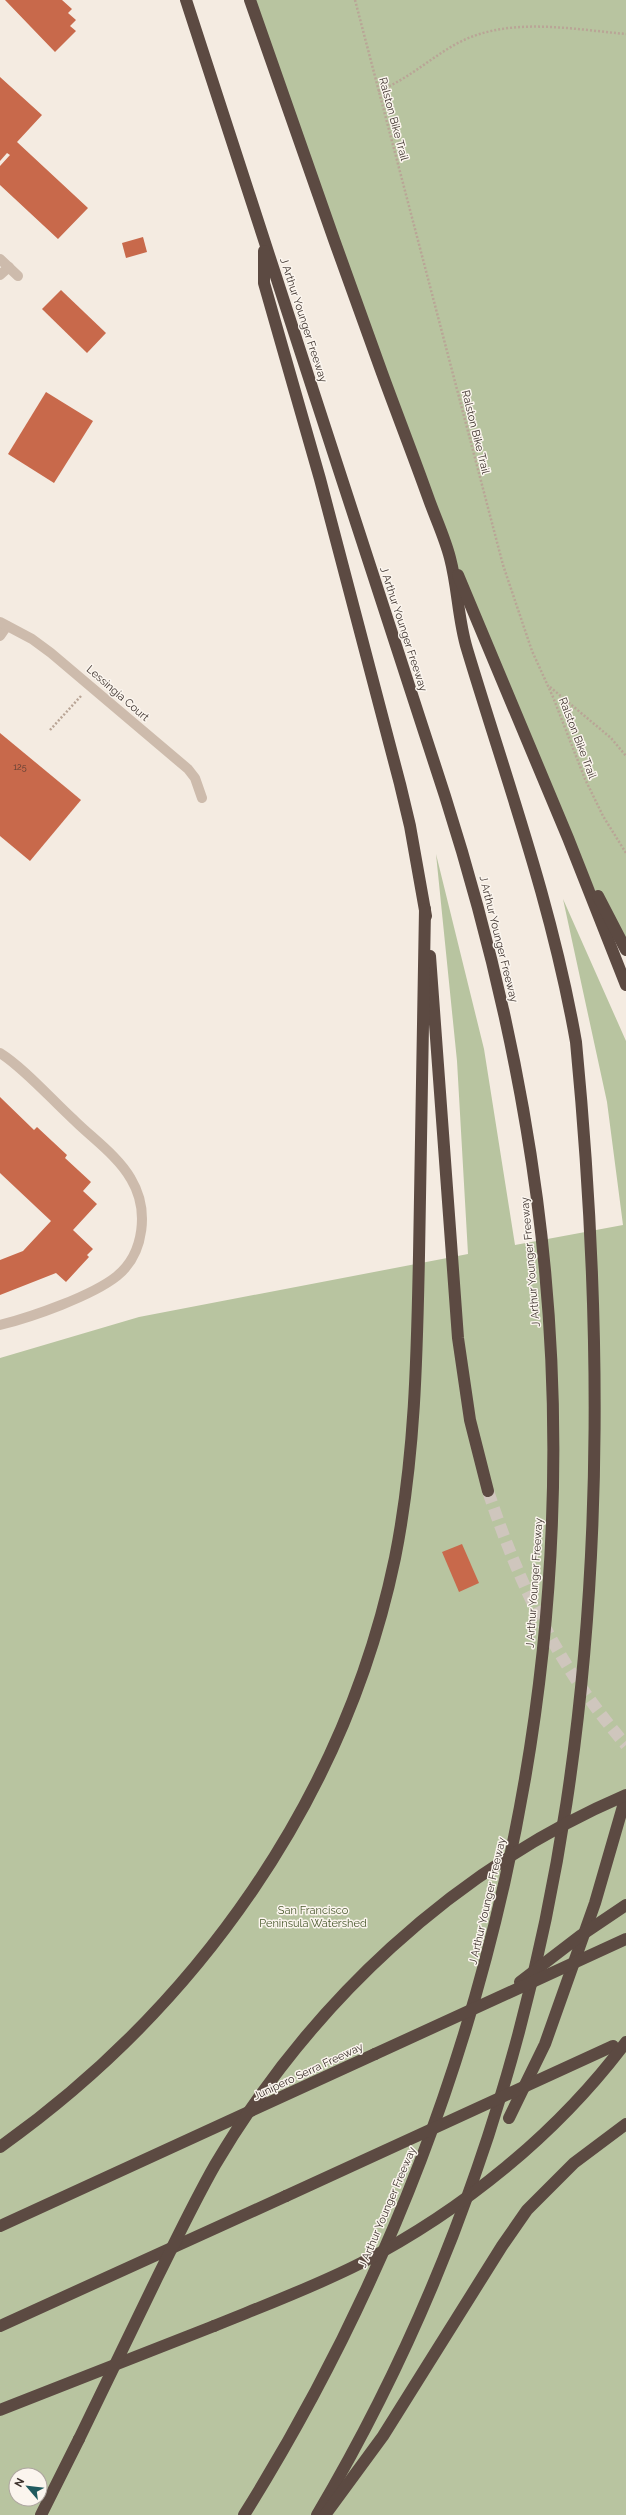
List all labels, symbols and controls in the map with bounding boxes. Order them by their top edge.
street label: Ralston Bike Trail [376,76,411,162]
street label: J Arthur Younger Freeway [277,256,330,384]
street label: Ralston Bike Trail [459,389,492,475]
street label: J Arthur Younger Freeway [377,565,430,693]
street label: Lessingia Court [84,663,152,724]
street label: Ralston Bike Trail [556,696,599,781]
house number: 125 [13,762,27,772]
street label: J Arthur Younger Freeway [476,874,521,1004]
street label: J Arthur Younger Freeway [518,1197,543,1327]
street label: J Arthur Younger Freeway [523,1518,546,1648]
street label: J Arthur Younger Freeway [467,1836,508,1966]
park label: San Francisco Peninsula Watershed [259,1904,367,1930]
street label: Junipero Serra Freeway [251,2040,365,2103]
street label: J Arthur Younger Freeway [356,2145,419,2270]
north arrow [8,2467,48,2507]
text: N [12,2476,27,2489]

